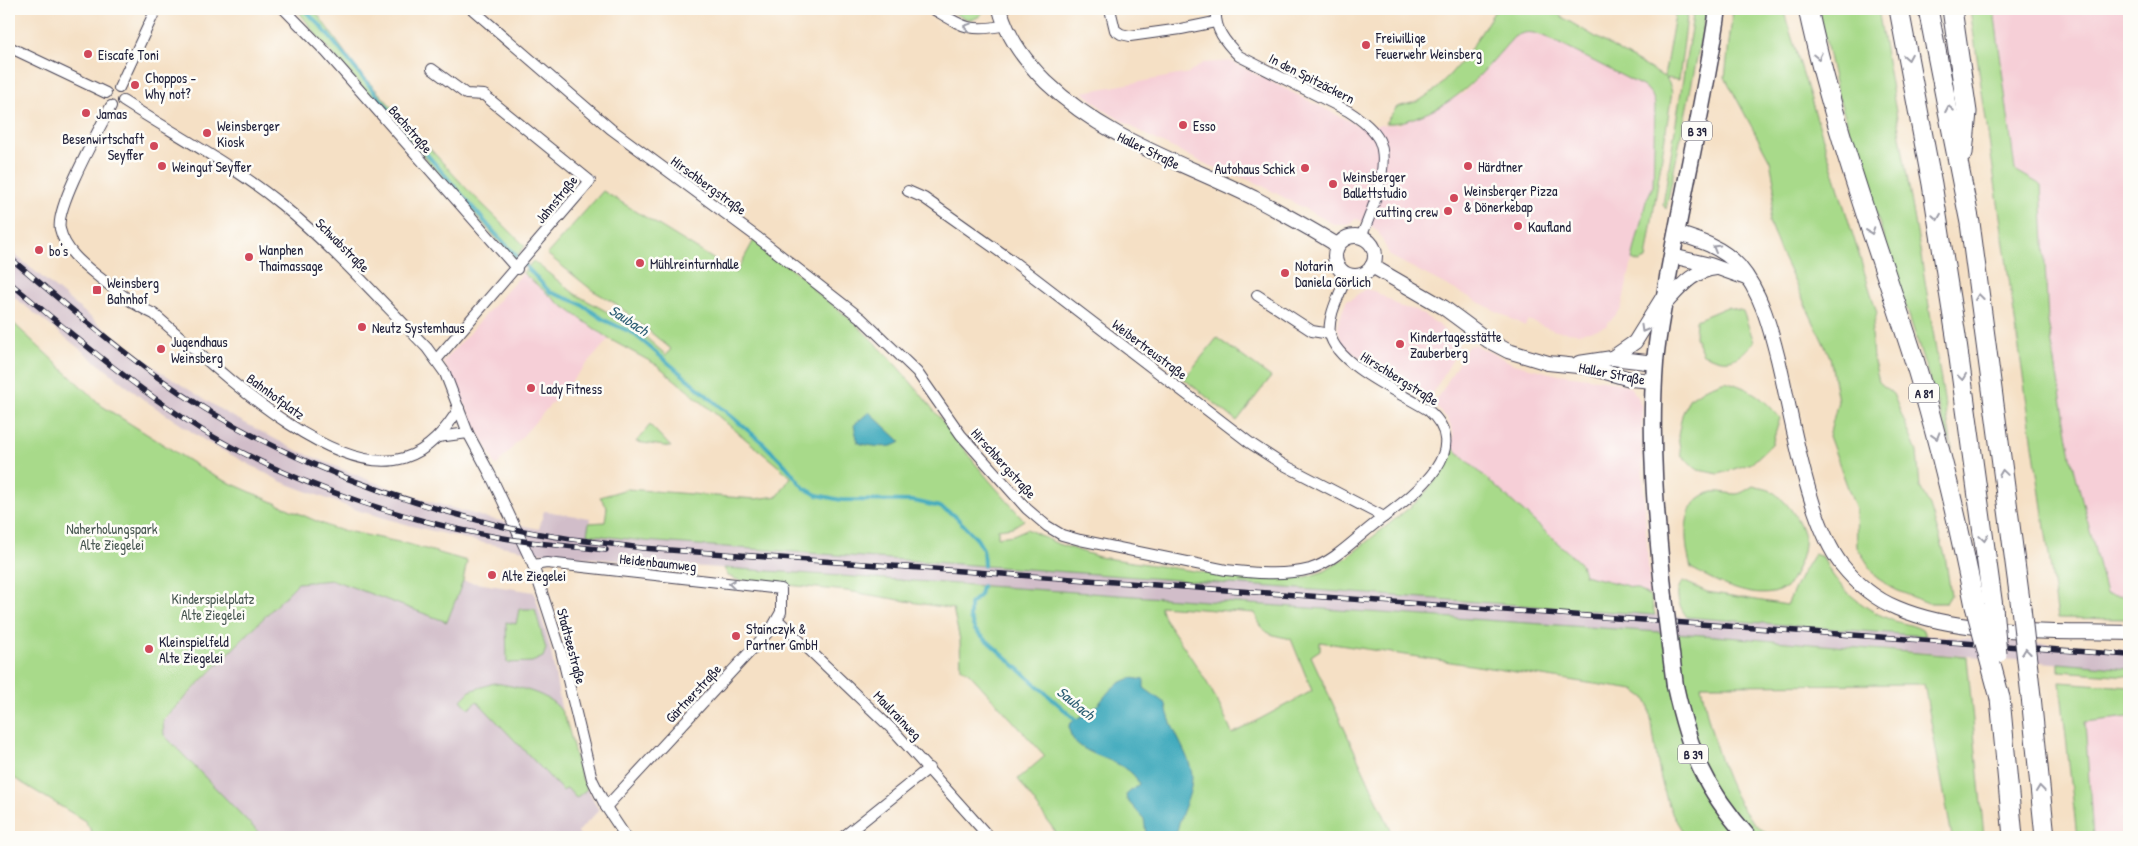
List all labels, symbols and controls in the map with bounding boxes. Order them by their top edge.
one-way arrow [964,23,972,33]
place label: Freiwillige Feuerwehr Weinsberg [1375,28,1482,64]
marker: Freiwillige Feuerwehr Weinsberg [1360,39,1372,51]
place label: Eiscafe Toni [98,45,159,64]
marker: Eiscafe Toni [82,48,94,60]
street label: In den Spitzäckern [1265,48,1358,109]
one-way arrow [1812,52,1823,61]
one-way arrow [1903,52,1913,61]
place label: Choppos - Why not? [145,68,196,104]
marker: Choppos - Why not? [129,79,141,91]
street label: Bachstraße [384,101,437,158]
place label: Jamas [96,104,127,123]
one-way arrow [1944,104,1954,113]
marker: Jamas [80,107,92,119]
place label: Weinsberger Kiosk [217,116,281,151]
place label: Esso [1193,116,1216,135]
marker: Esso [1177,119,1189,131]
road number: B 39 [1682,122,1712,140]
marker: Weinsberger Kiosk [201,127,213,139]
street label: Haller Straße [1114,127,1184,174]
place label: Besenwirtschaft Seyffer [62,129,145,165]
marker: Besenwirtschaft Seyffer [148,140,160,152]
street label: Hirschbergstraße [667,151,751,220]
place label: Weingut Seyffer [172,157,252,177]
place label: Härdtner [1478,157,1524,176]
place label: Autohaus Schick [1214,159,1295,178]
marker: Weingut Seyffer [156,160,168,172]
marker: Härdtner [1462,160,1474,172]
marker: Autohaus Schick [1299,162,1311,174]
place label: Weinsberger Ballettstudio [1343,167,1407,202]
street label: Jahnstraße [531,171,582,228]
marker: Weinsberger Ballettstudio [1327,178,1339,190]
place label: Weinsberger Pizza & Dönerkebap [1464,181,1558,217]
marker: Weinsberger Pizza & Dönerkebap [1448,192,1460,204]
place label: cutting crew [1376,202,1439,222]
marker: cutting crew [1442,205,1454,217]
one-way arrow [1931,213,1942,221]
street label: Schwabstraße [311,214,375,277]
place label: Kaufland [1528,217,1571,236]
marker: Kaufland [1512,220,1524,232]
one-way arrow [1865,226,1875,235]
place label: Wanphen Thaimassage [259,240,324,276]
place label: bo's [49,241,68,260]
marker: bo's [33,244,45,256]
one-way arrow [1713,245,1722,255]
marker: Wanphen Thaimassage [243,251,255,263]
place label: Mühlreinturnhalle [650,254,739,273]
place label: Notarin Daniela Görlich [1295,256,1371,291]
marker: Mühlreinturnhalle [634,257,646,269]
marker: Notarin Daniela Görlich [1279,267,1291,279]
place label: Weinsberg Bahnhof [107,273,159,308]
marker: Weinsberg Bahnhof [91,284,103,296]
one-way arrow [1974,293,1985,301]
water label: Saubach [605,299,654,341]
street label: Weibertreustraße [1108,314,1192,385]
place label: Neutz Systemhaus [372,318,465,338]
marker: Neutz Systemhaus [356,321,368,333]
one-way arrow [1640,324,1650,333]
place label: Kindertagesstätte Zauberberg [1410,327,1502,363]
place label: Jugendhaus Weinsberg [171,332,228,368]
marker: Kindertagesstätte Zauberberg [1394,338,1406,350]
marker: Jugendhaus Weinsberg [155,343,167,355]
street label: Hirschbergstraße [1357,346,1443,411]
street label: Haller Straße [1577,357,1647,390]
street label: Bahnhofplatz [243,369,309,424]
one-way arrow [1956,374,1967,382]
place label: Lady Fitness [541,379,602,399]
marker: Lady Fitness [525,382,537,394]
road number: A 81 [1909,383,1939,402]
street label: Hirschbergstraße [966,424,1041,503]
one-way arrow [1931,431,1941,439]
one-way arrow [1998,469,2009,477]
park label: Naherholungspark Alte Ziegelei [66,519,158,555]
one-way arrow [1978,535,1989,543]
street label: Heidenbaumweg [618,549,697,576]
place label: Alte Ziegelei [502,566,566,586]
marker: Alte Ziegelei [486,569,498,581]
one-way arrow [728,579,736,590]
park label: Kinderspielplatz Alte Ziegelei [171,589,255,625]
street label: Stadtseestraße [552,606,591,687]
place label: Stainczyk & Partner GmbH [746,619,818,654]
marker: Stainczyk & Partner GmbH [730,630,742,642]
place label: Kleinspielfeld Alte Ziegelei [159,632,229,668]
marker: Kleinspielfeld Alte Ziegelei [143,643,155,655]
one-way arrow [2021,648,2032,656]
street label: Gärtnerstraße [661,659,726,727]
water label: Saubach [1053,681,1101,726]
street label: Maulrainweg [869,686,926,745]
road number: B 39 [1678,744,1708,764]
one-way arrow [2035,784,2046,792]

